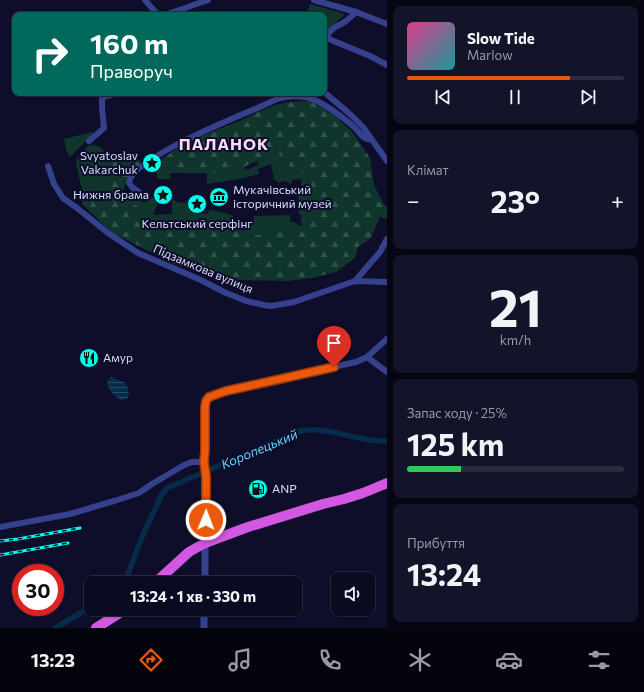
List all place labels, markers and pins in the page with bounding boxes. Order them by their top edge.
place label: Svyatoslav Vakarchuk [80,148,138,176]
place icon: Svyatoslav Vakarchuk [141,152,163,174]
place label: Мукачівський історичний музей [233,182,332,210]
place icon: Нижня брама [152,184,174,206]
museum icon: Мукачівський історичний музей [208,186,230,208]
place label: Нижня брама [73,187,149,201]
place icon: Кельтський серфінг [186,193,208,215]
place label: Кельтський серфінг [142,216,252,230]
pin [317,326,351,367]
restaurant icon: Амур [78,347,100,369]
place label: Амур [103,350,133,364]
fuel station icon: ANP [247,478,269,500]
place label: ANP [272,481,297,495]

